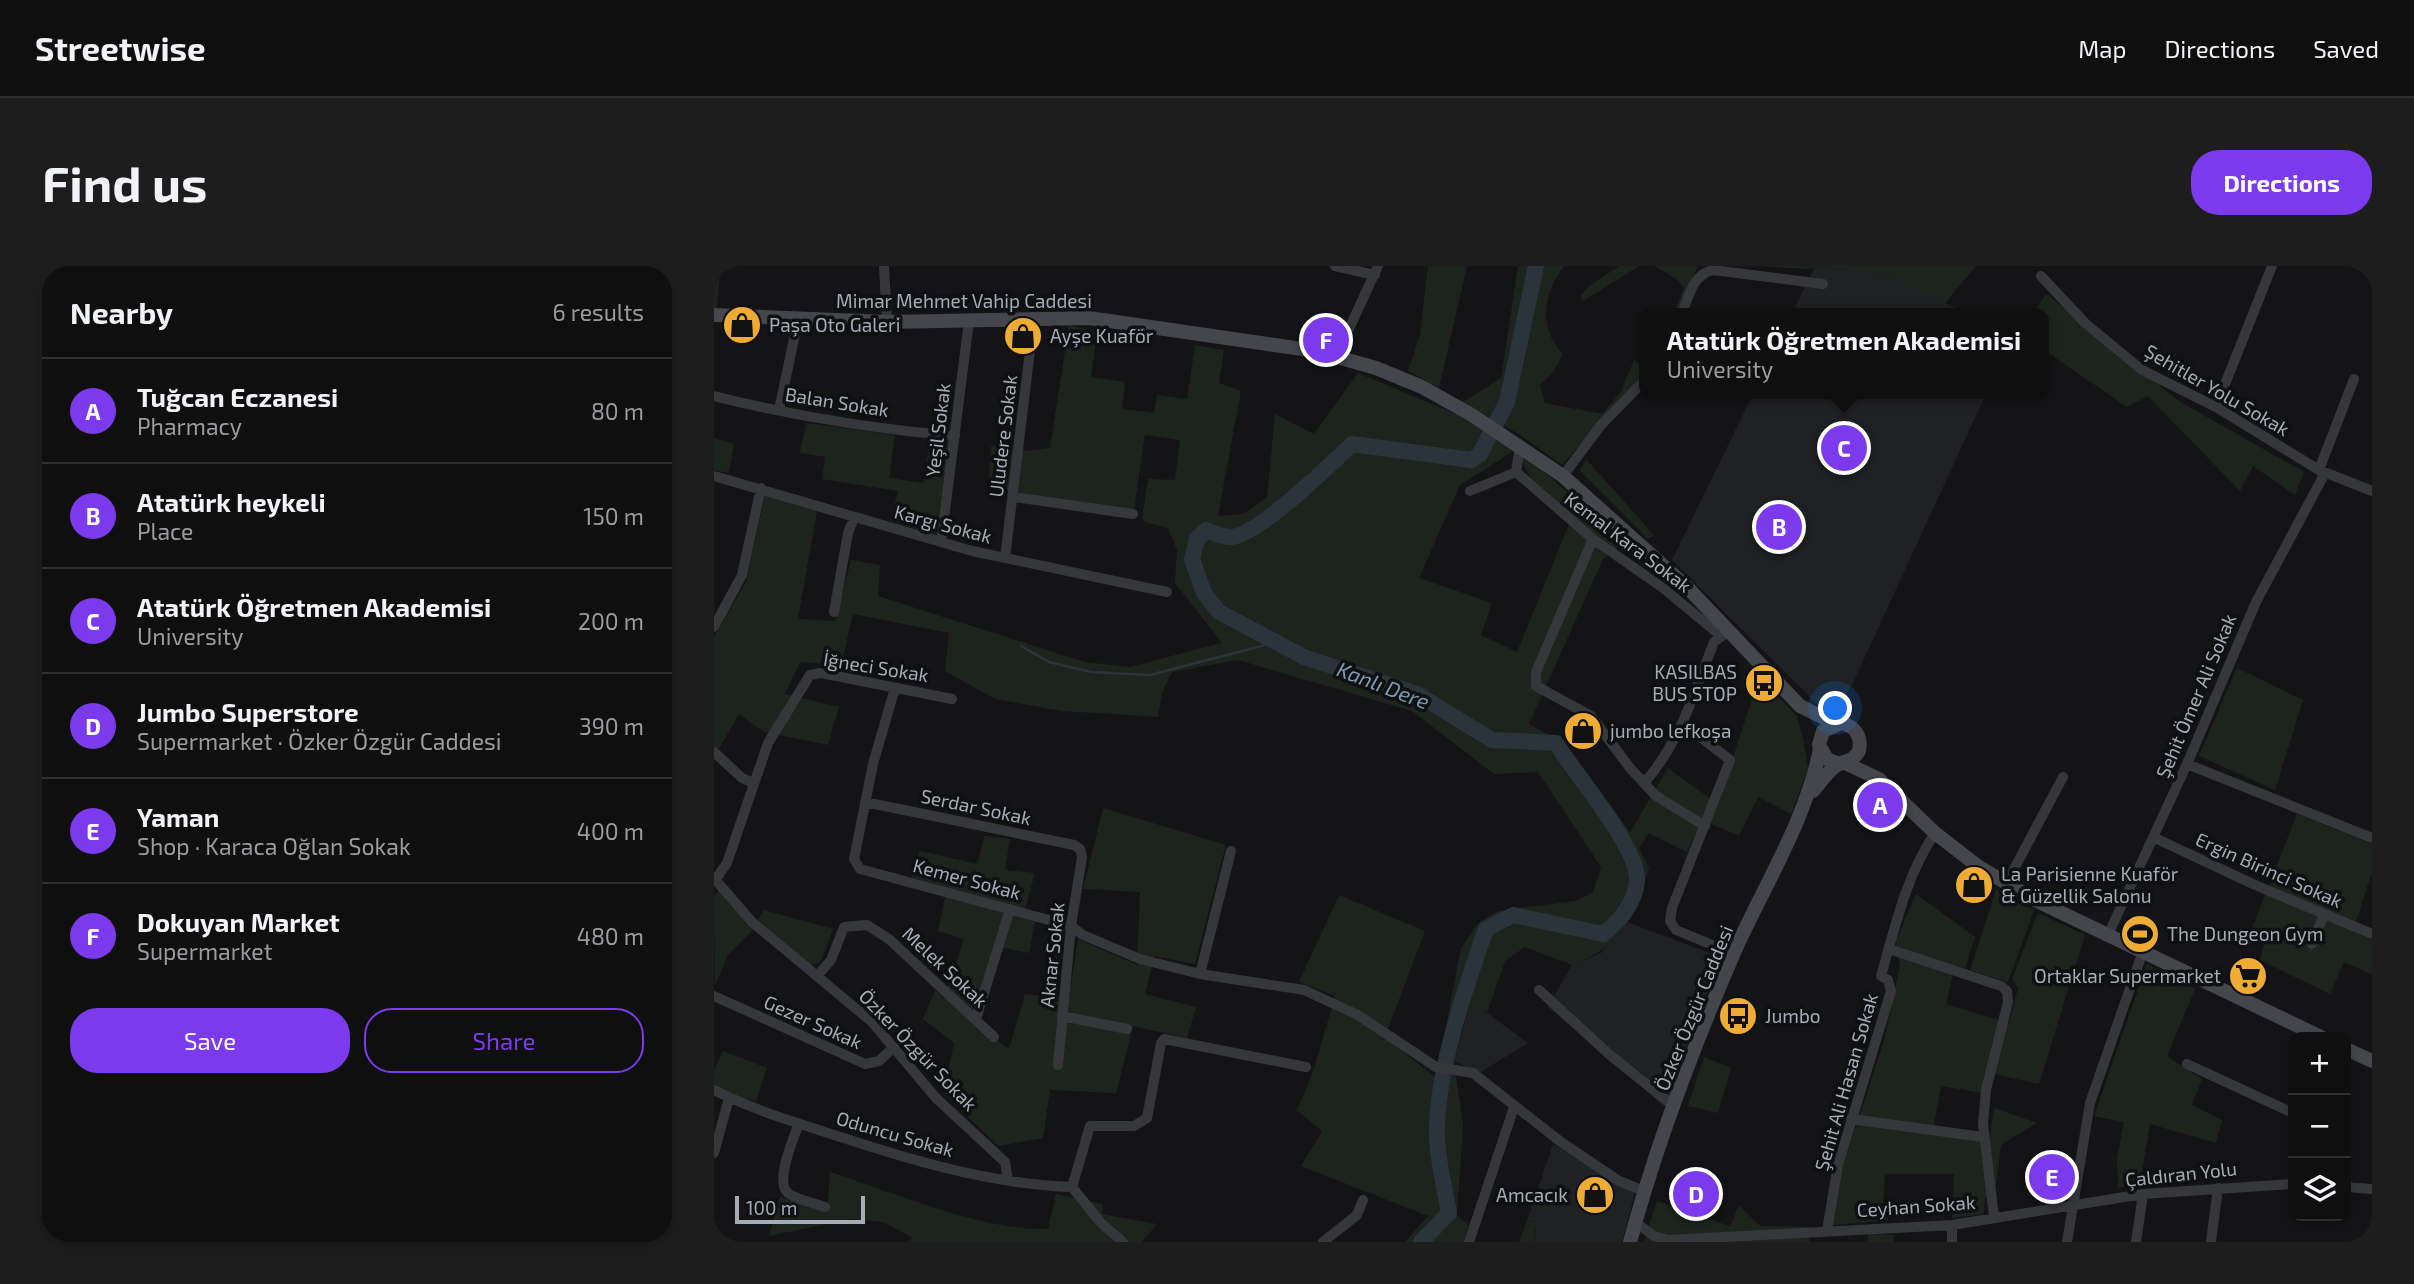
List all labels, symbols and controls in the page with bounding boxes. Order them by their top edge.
text: Streetwise [35,28,206,68]
text: Map [2078,34,2126,63]
text: Directions [2164,34,2275,63]
text: Saved [2313,34,2379,63]
button: Directions [2191,150,2372,215]
text: Find us [42,153,207,212]
street label: Mimar Mehmet Vahip Caddesi [836,289,1092,312]
text: Nearby [70,294,173,330]
text: 6 results [553,298,644,326]
shop icon: Paşa Oto Galeri [721,304,763,346]
popup [1639,308,2049,399]
place label: Paşa Oto Galeri [769,313,900,337]
pin: F [1303,314,1349,366]
shop icon: Ayşe Kuaför [1002,315,1044,357]
place label: Ayşe Kuaför [1050,324,1154,348]
text: Atatürk Öğretmen Akademisi [1667,324,2021,355]
street label: Şehitler Yolu Sokak [2140,339,2294,441]
text: University [1667,355,1773,383]
street label: Uludere Sokak [984,373,1021,499]
text: Tuğcan Eczanesi [137,381,338,412]
street label: Yeşil Sokak [920,381,956,478]
street label: Balan Sokak [784,382,891,421]
text: A [85,397,101,425]
text: 80 m [591,397,644,425]
text: Pharmacy [137,412,242,440]
pin: C [1821,422,1867,474]
text: Atatürk heykeli [137,486,326,517]
street label: Kemal Kara Sokak [1560,486,1697,597]
street label: Kargı Sokak [892,499,995,548]
pin: B [1756,501,1802,553]
text: B [86,502,100,530]
text: 150 m [583,502,644,530]
text: Place [137,517,193,545]
text: Atatürk Öğretmen Akademisi [137,591,491,622]
text: C [86,607,100,635]
text: 200 m [578,607,644,635]
street label: Şehit Ömer Ali Sokak [2151,610,2242,782]
text: University [137,622,243,650]
street label: İğneci Sokak [822,647,931,686]
water label: Kanlı Dere [1334,656,1433,714]
place label: KASILBAS BUS STOP [1652,660,1737,705]
bus stop icon: KASILBAS BUS STOP [1743,662,1785,704]
your location [1818,691,1852,725]
text: Jumbo Superstore [137,696,359,727]
shop icon: jumbo lefkoşa [1562,710,1604,752]
text: D [85,712,101,740]
text: 390 m [579,712,644,740]
place label: jumbo lefkoşa [1610,719,1731,743]
text: Supermarket · Özker Özgür Caddesi [137,727,502,755]
pin: A [1857,779,1903,831]
street label: Serdar Sokak [919,784,1034,830]
text: Yaman [137,801,219,832]
text: E [86,817,100,845]
text: 400 m [577,817,644,845]
street label: Ergin Birinci Sokak [2192,827,2346,912]
text: Shop · Karaca Oğlan Sokak [137,832,411,860]
street label: Kemer Sokak [911,853,1024,904]
place label: La Parisienne Kuaför & Güzellik Salonu [2001,862,2179,907]
shop icon: La Parisienne Kuaför & Güzellik Salonu [1953,864,1995,906]
street label: Aknar Sokak [1035,901,1068,1009]
text: Dokuyan Market [137,906,340,937]
sports icon: The Dungeon Gym [2119,913,2161,955]
text: F [87,922,99,950]
text: 480 m [577,922,644,950]
street label: Melek Sokak [898,922,993,1012]
street label: Özker Özgür Caddesi [1650,922,1737,1094]
place label: The Dungeon Gym [2167,922,2323,945]
text: Supermarket [137,937,272,965]
supermarket icon: Ortaklar Supermarket [2227,955,2269,997]
place label: Ortaklar Supermarket [2034,964,2221,987]
street label: Özker Özgür Sokak [855,984,982,1115]
street label: Gezer Sokak [761,990,866,1053]
street label: Şehit Ali Hasan Sokak [1809,990,1883,1174]
bus stop icon: Jumbo [1717,995,1759,1037]
place label: Jumbo [1765,1004,1821,1027]
button: Save [70,1008,350,1073]
button: Share [364,1008,644,1073]
map controls [2288,1032,2351,1221]
button: + [2288,1032,2351,1095]
button: − [2288,1095,2351,1158]
street label: Oduncu Sokak [834,1106,957,1161]
pin: E [2029,1151,2075,1203]
street label: Çaldıran Yolu [2124,1156,2238,1192]
button: layers [2288,1158,2351,1221]
pin: D [1673,1168,1719,1220]
shop icon: Amcacık [1574,1174,1616,1216]
place label: Amcacık [1496,1183,1568,1206]
street label: Ceyhan Sokak [1856,1190,1976,1221]
scale bar [735,1193,864,1225]
text: 100 m [746,1196,797,1219]

